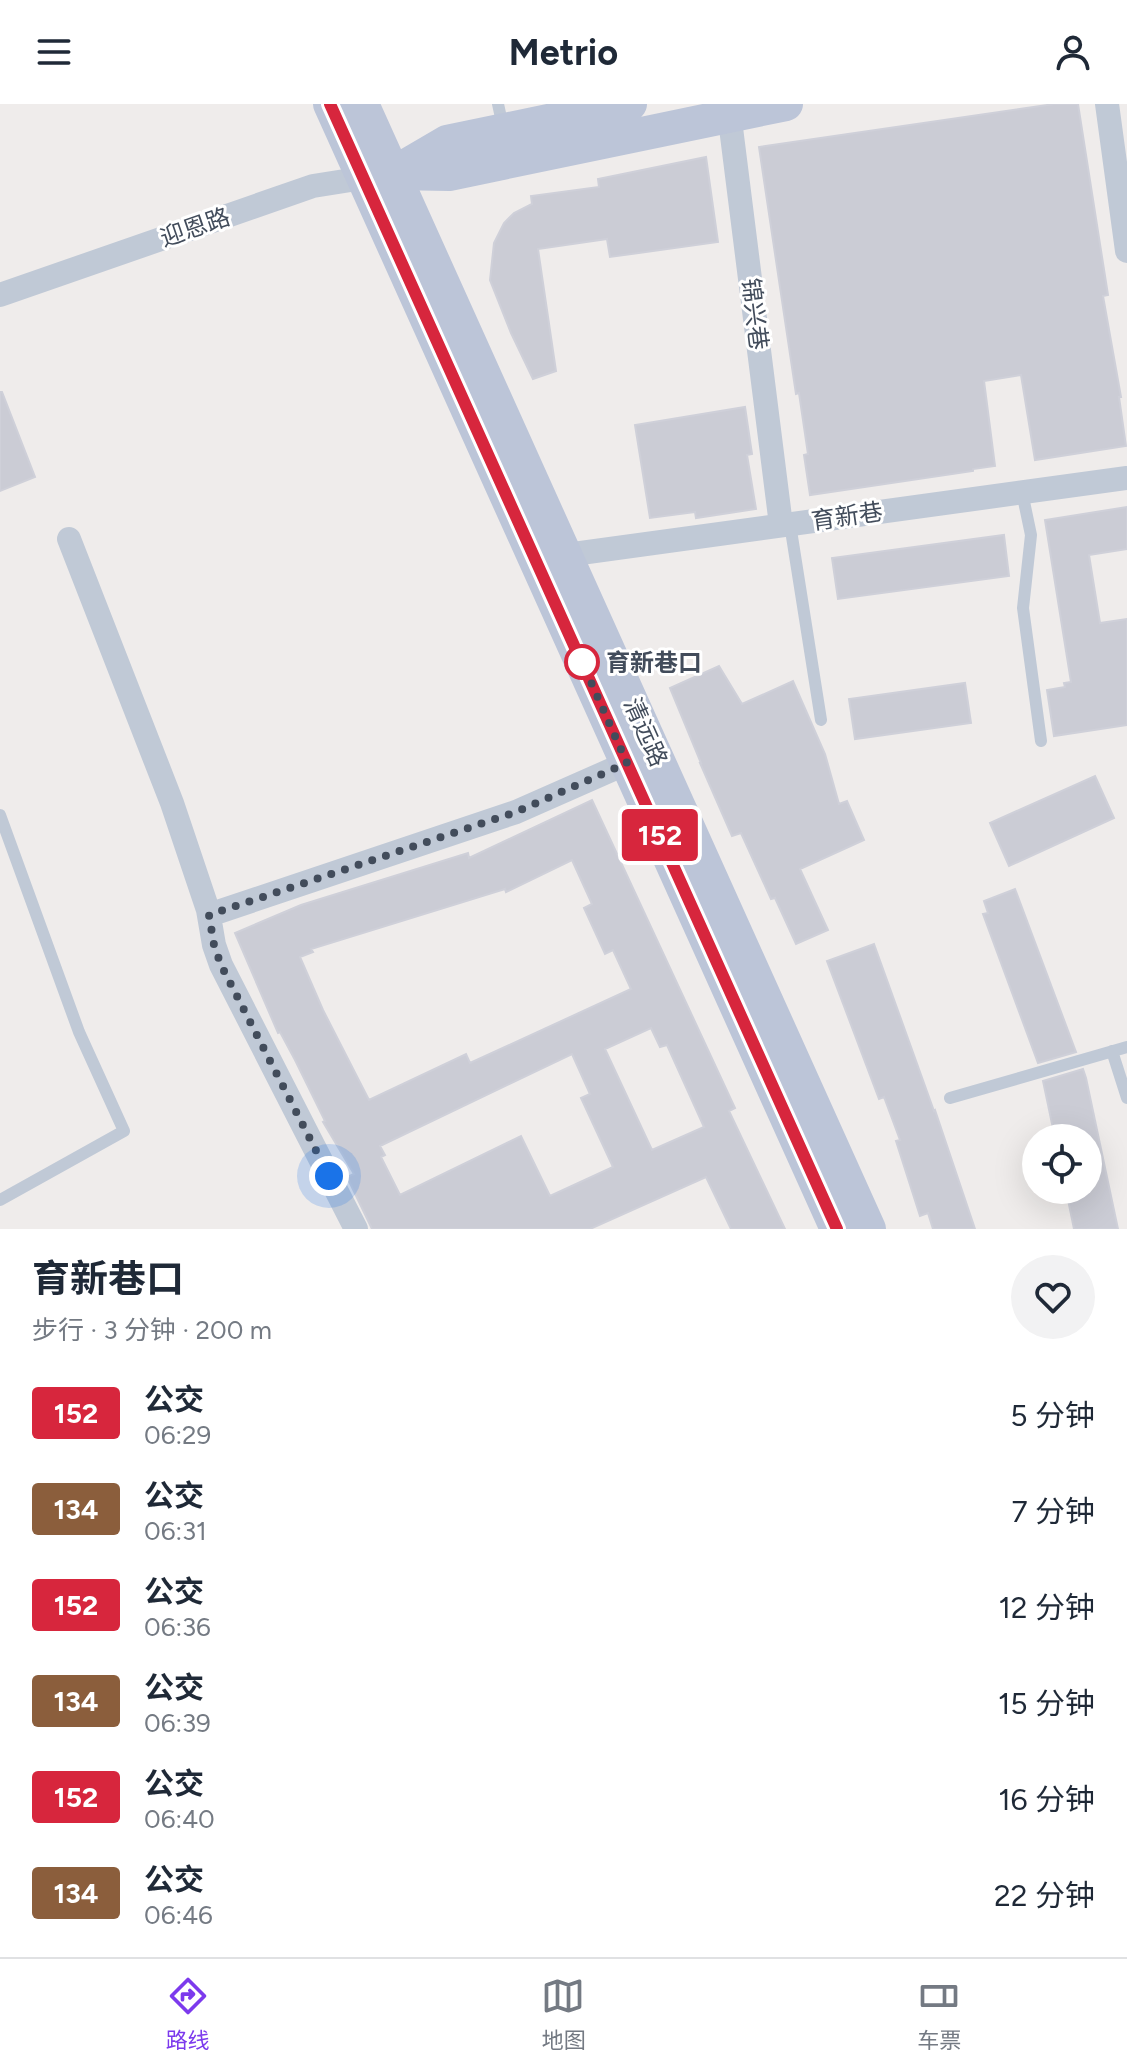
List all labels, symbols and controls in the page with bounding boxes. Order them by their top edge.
icon: menu [32,30,76,74]
icon: person [1051,30,1095,74]
text: Metrio [509,31,618,74]
street label: 迎恩路 [156,202,234,252]
street label: 锦兴巷 [736,277,774,351]
street label: 育新巷 [809,497,885,535]
marker: 育新巷口 [565,645,599,679]
place label: 育新巷口 [606,648,702,677]
street label: 清远路 [618,693,674,771]
line badge: 152 [614,809,706,861]
text: 152 [638,818,682,852]
map controls [1022,1124,1102,1204]
button: locate [1022,1124,1102,1204]
your location [309,1156,349,1196]
button: heart [1011,1255,1095,1339]
text: 育新巷口 [32,1256,184,1302]
text: 步行 · 3 分钟 · 200 m [32,1314,272,1346]
text: 公交 [144,1381,204,1418]
text: 152 [54,1396,98,1430]
text: 5 分钟 [1010,1397,1095,1434]
text: 06:29 [144,1419,211,1451]
text: 公交 [144,1477,204,1514]
text: 134 [53,1492,99,1526]
text: 7 分钟 [1011,1493,1095,1530]
text: 06:31 [144,1515,207,1547]
text: 公交 [144,1573,204,1610]
text: 152 [54,1588,98,1622]
text: 12 分钟 [998,1589,1095,1626]
text: 06:36 [144,1611,211,1643]
text: 公交 [144,1669,204,1706]
text: 134 [53,1684,99,1718]
text: 15 分钟 [998,1685,1095,1722]
text: 06:39 [144,1707,211,1739]
text: 公交 [144,1765,204,1802]
text: 152 [54,1780,98,1814]
text: 16 分钟 [998,1781,1095,1818]
text: 06:40 [144,1803,215,1835]
text: 公交 [144,1861,204,1898]
text: 134 [53,1876,99,1910]
text: 22 分钟 [994,1877,1095,1914]
text: 06:46 [144,1899,213,1931]
tab: 路线 [166,1974,210,2054]
tab: 地图 [541,1974,585,2054]
tab: 车票 [917,1974,961,2054]

